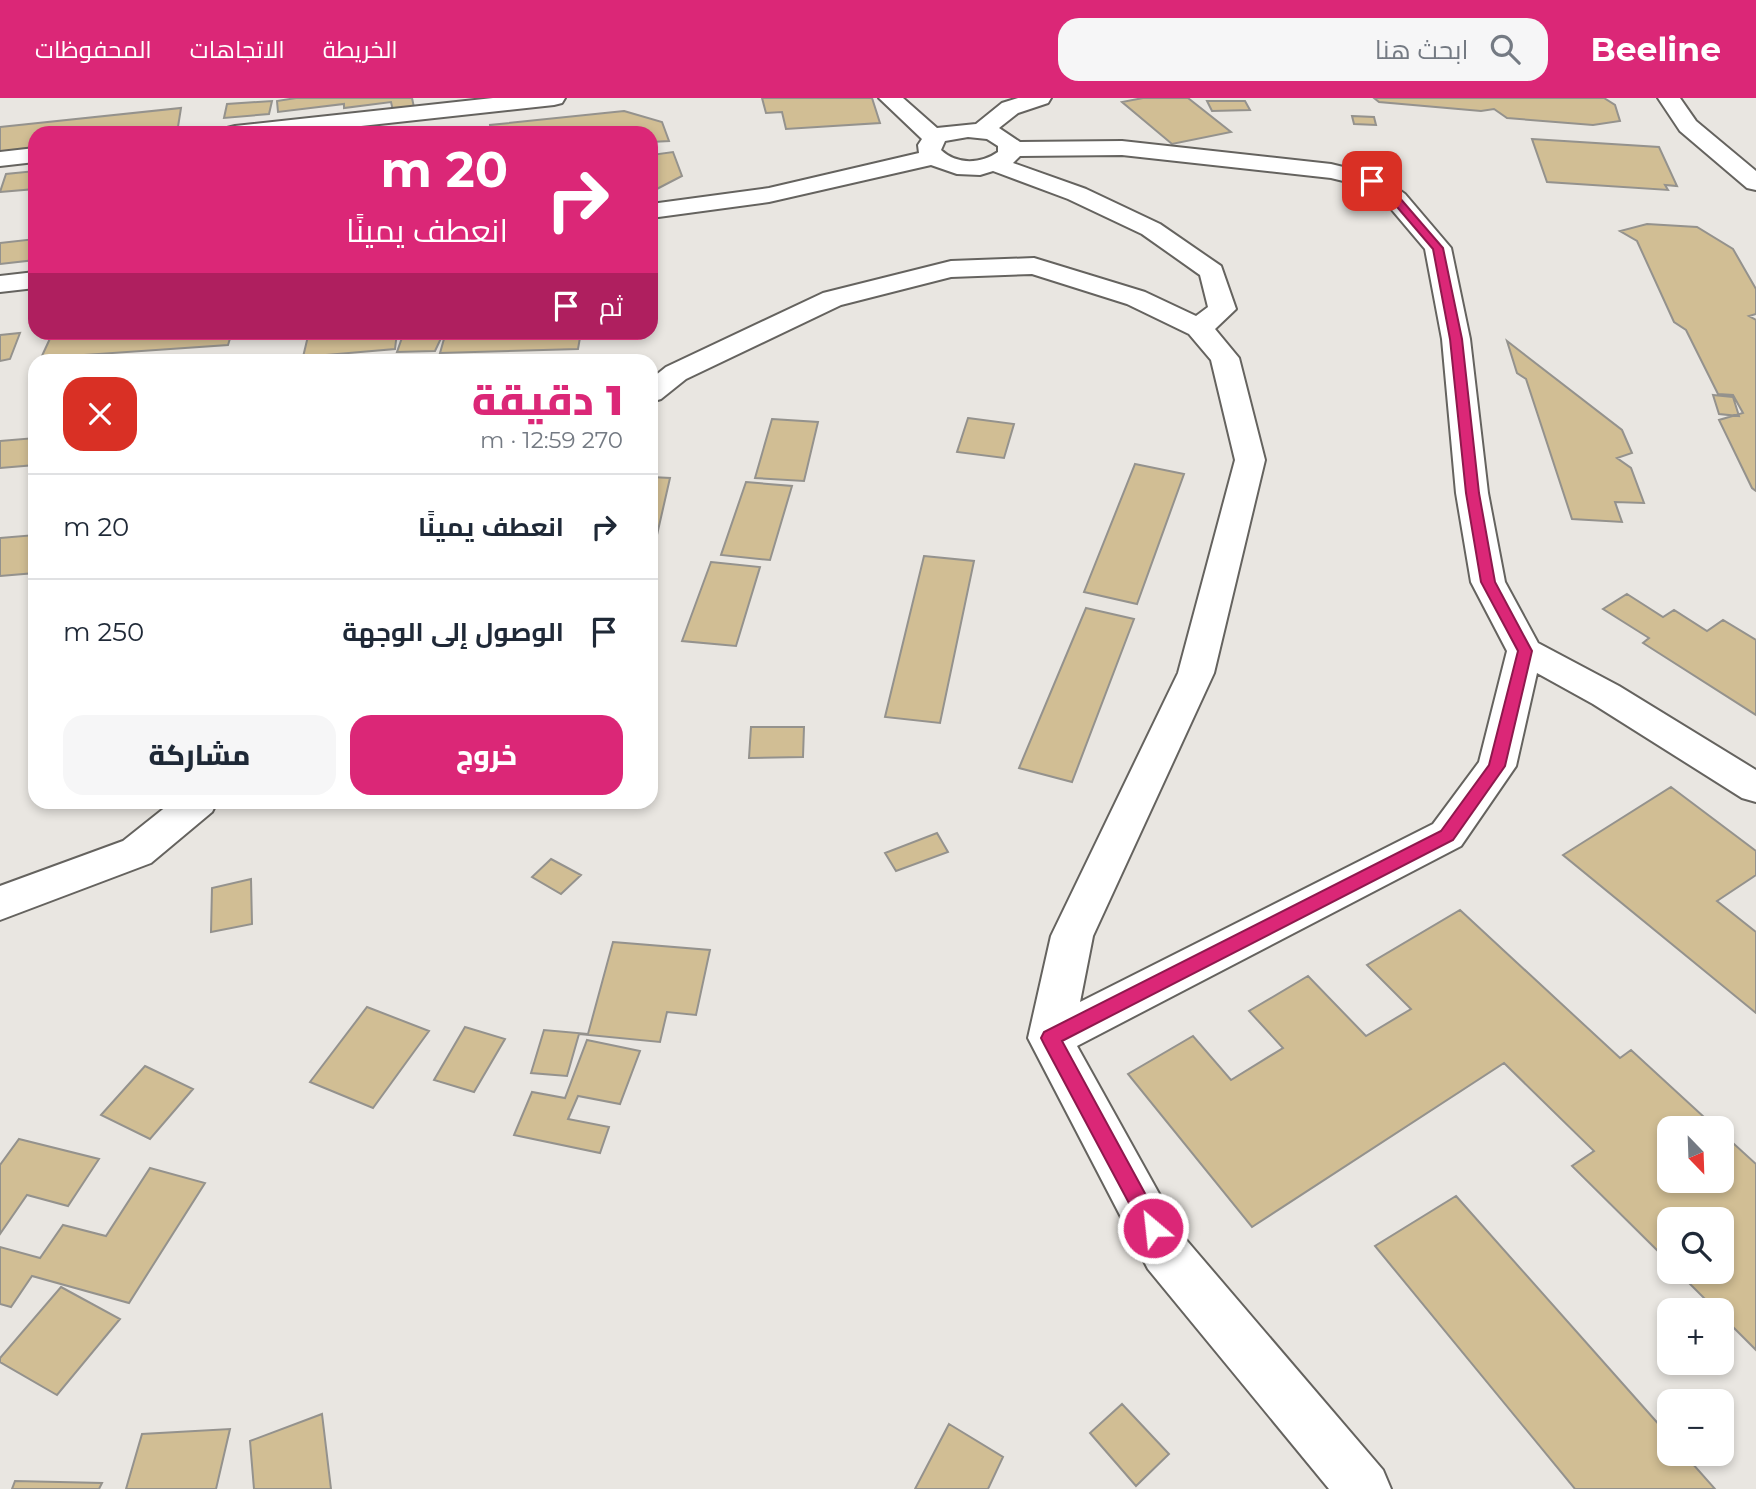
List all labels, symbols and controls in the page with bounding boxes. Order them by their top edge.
search box [1058,18,1548,81]
text: Beeline [1590,29,1721,69]
icon: search [1486,30,1524,68]
text: ابحث هنا [1375,34,1468,66]
text: المحفوظات [35,35,152,64]
text: الاتجاهات [190,35,285,64]
text: الخريطة [323,35,398,64]
text: 20 m [381,140,508,199]
pin [1342,151,1402,211]
icon: right [532,154,623,245]
icon: arrive [1353,162,1391,200]
text: انعطف يمينًا [346,211,508,250]
icon: arrive [547,287,585,325]
text: ثم [599,291,623,323]
text: 1 دقيقة [472,374,623,426]
button: close [63,377,137,451]
text: 270 m · 12:59 [480,426,623,454]
icon: right [585,508,623,546]
text: 20 m [63,511,129,543]
text: انعطف يمينًا [418,511,564,543]
icon: arrive [585,613,623,651]
text: 250 m [63,616,144,648]
text: الوصول إلى الوجهة [342,616,564,648]
button: مشاركة [63,715,336,795]
button: خروج [350,715,623,795]
north arrow [1657,1116,1734,1194]
map controls [1657,1116,1734,1466]
position arrow [1116,1191,1190,1265]
button: search [1657,1207,1734,1284]
button: + [1657,1298,1734,1375]
button: − [1657,1389,1734,1466]

